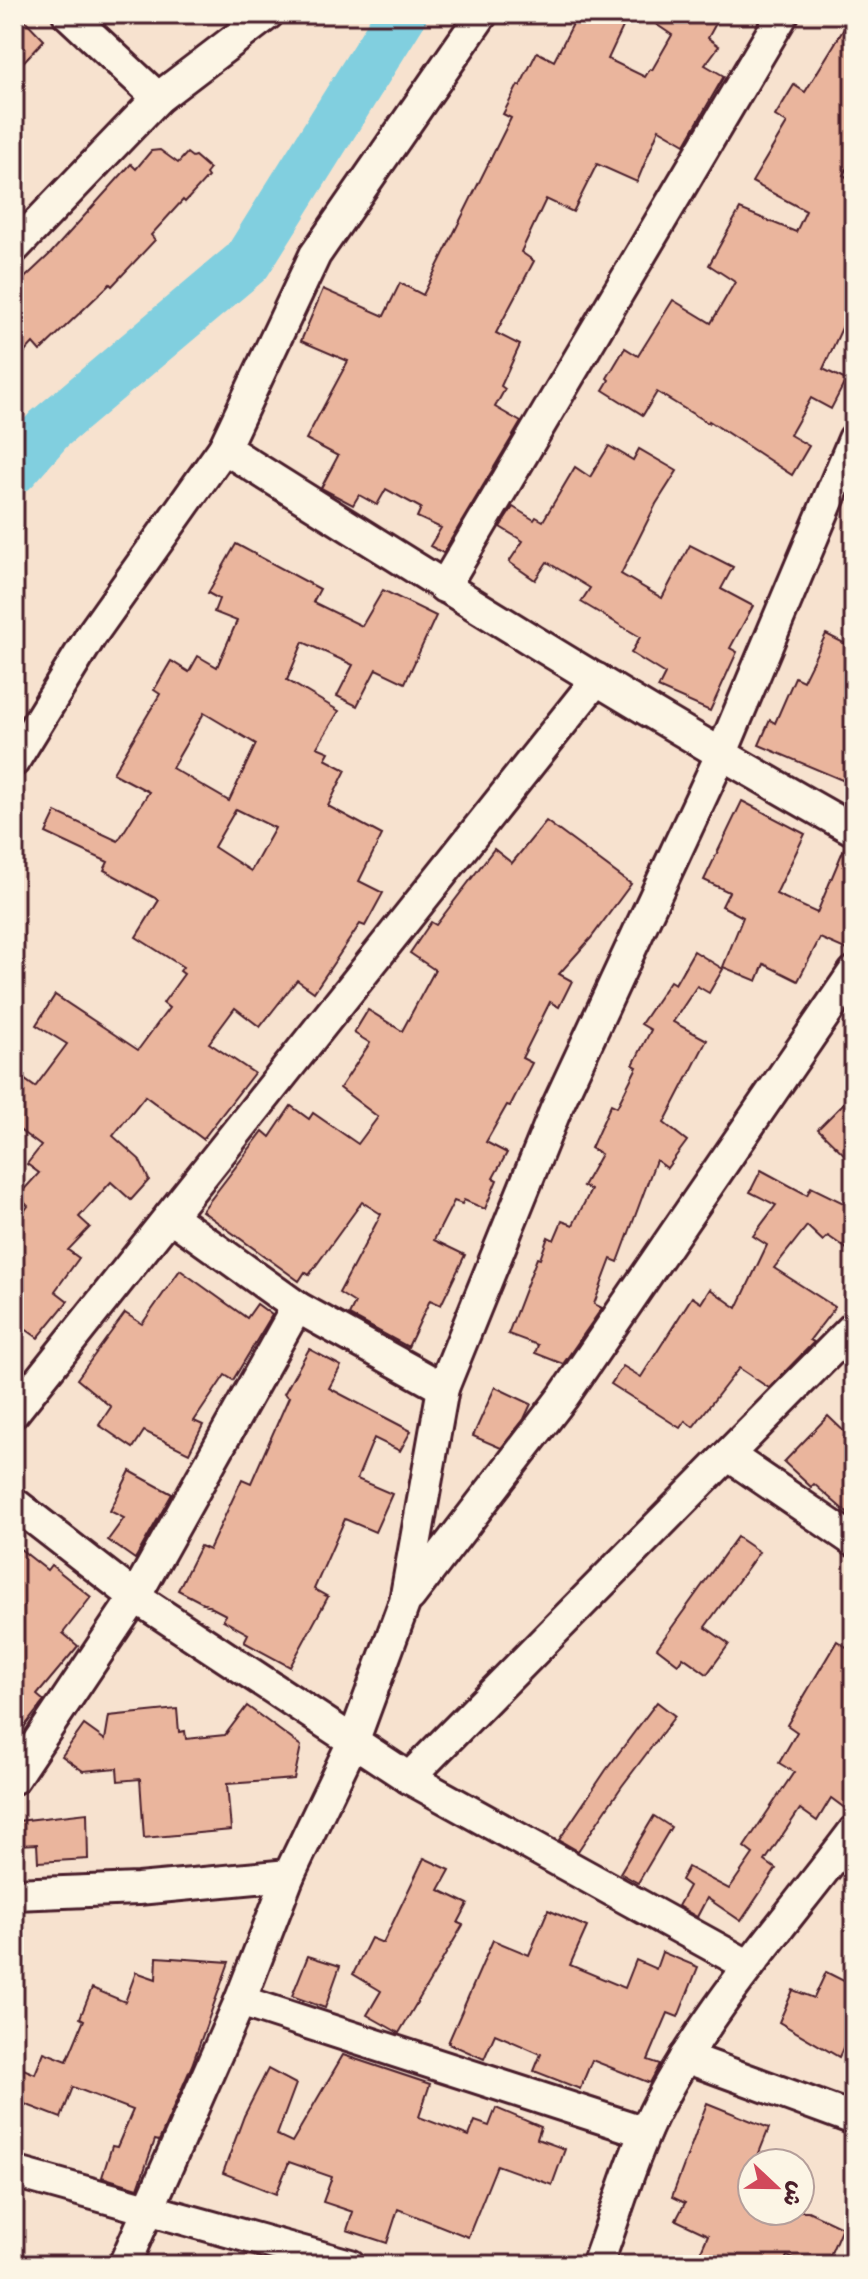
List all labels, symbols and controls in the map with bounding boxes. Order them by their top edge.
north arrow [736,2147,816,2227]
text: ش [776,2178,816,2212]

